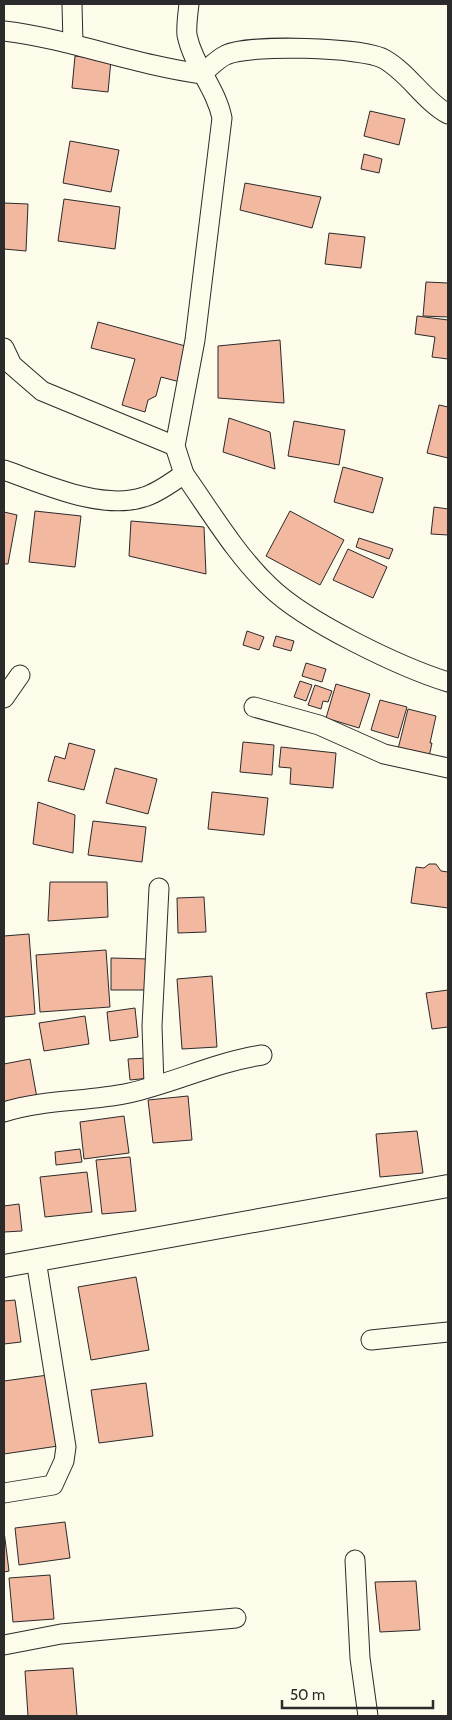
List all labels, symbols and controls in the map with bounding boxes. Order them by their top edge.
scale bar [282,1678,433,1710]
text: 50 m [290,1686,325,1704]

